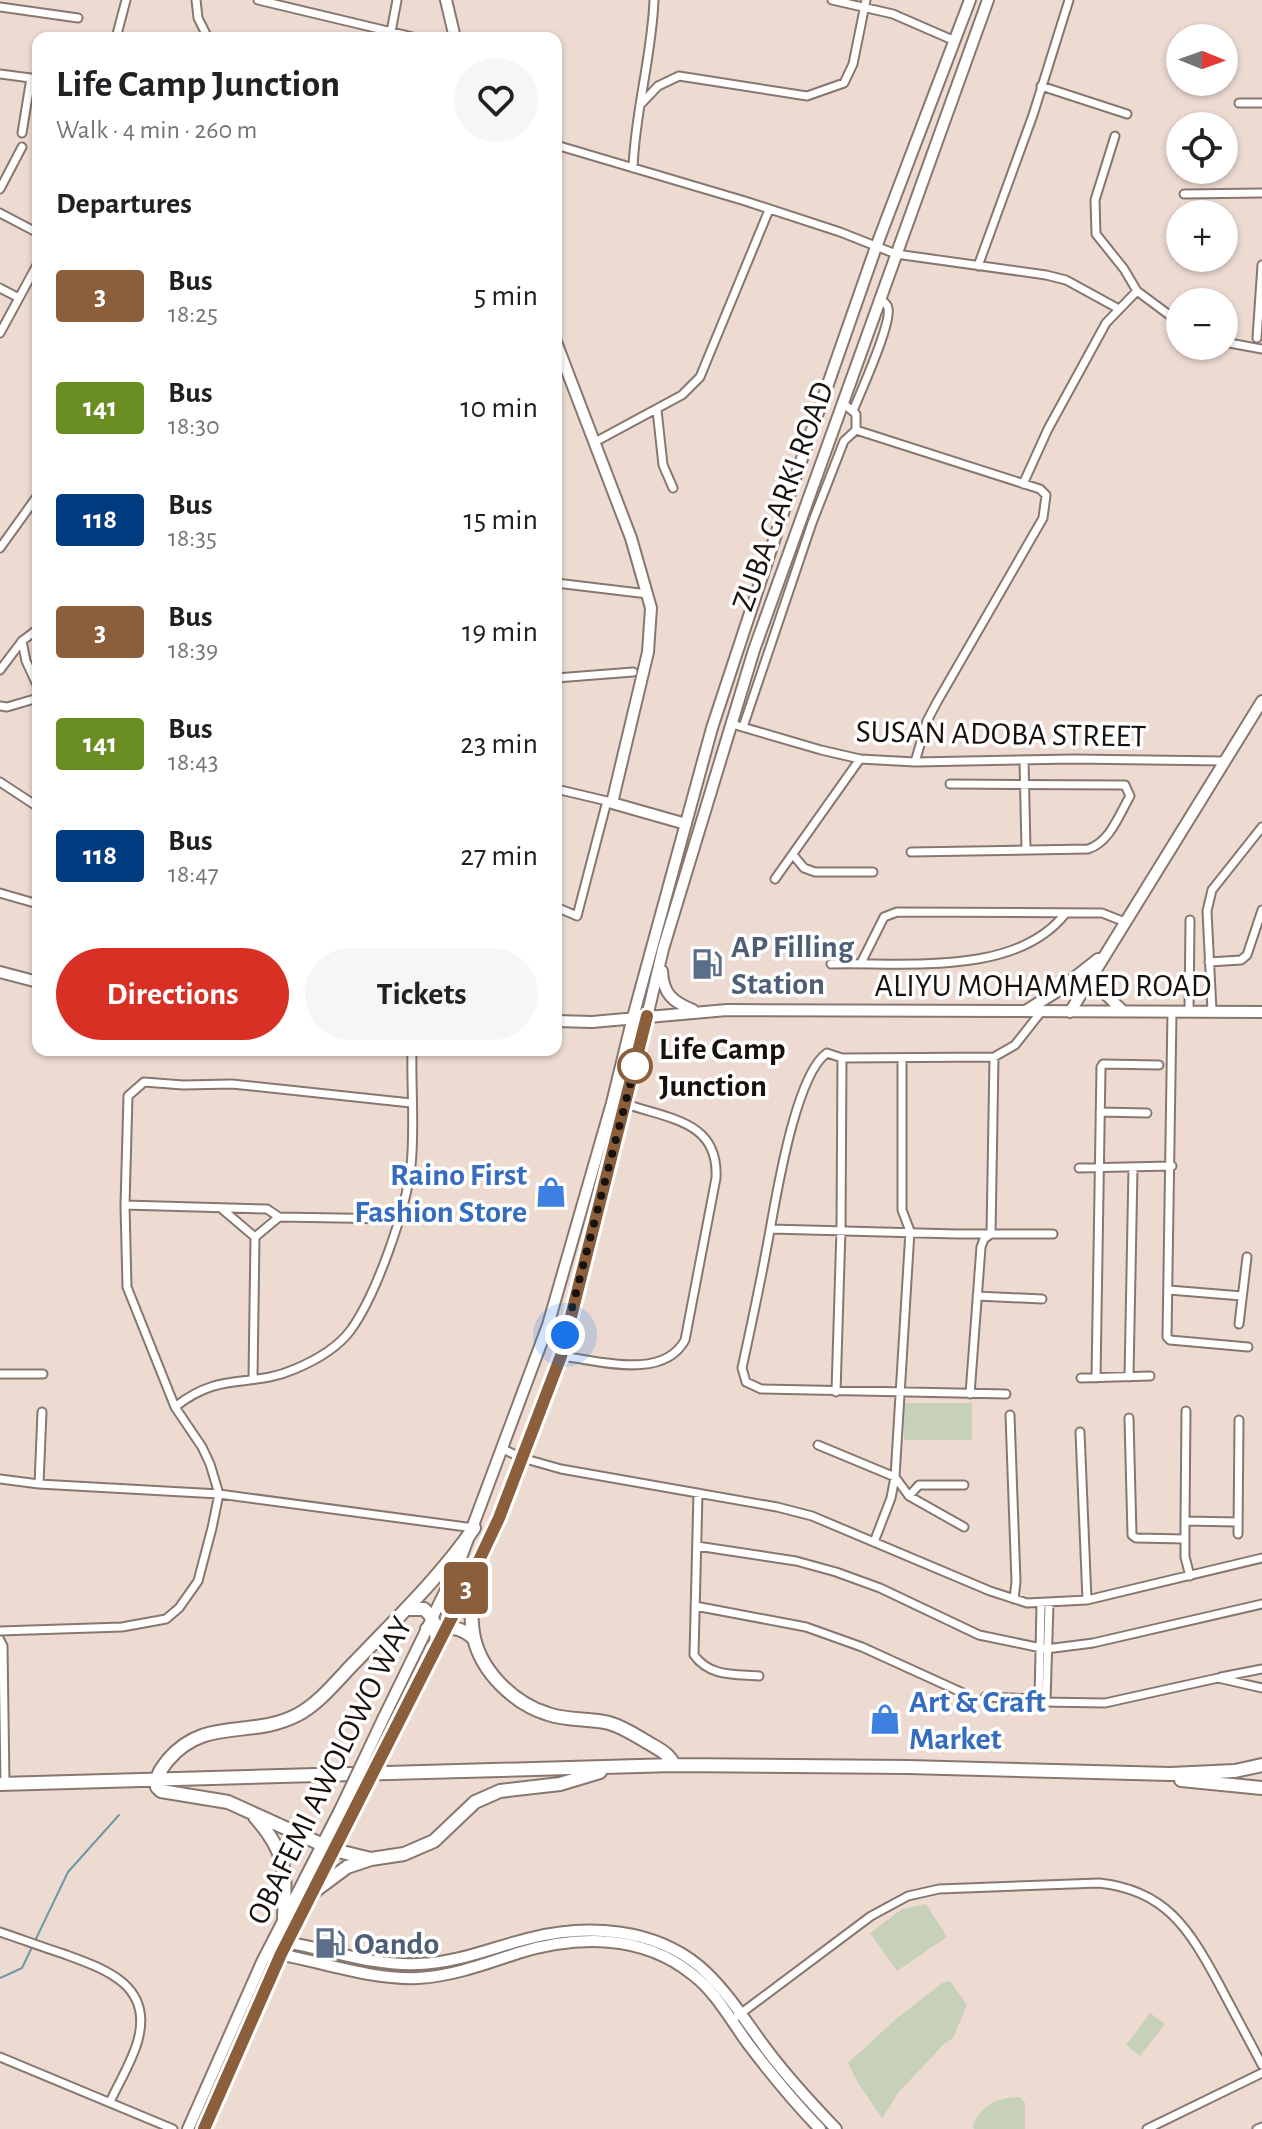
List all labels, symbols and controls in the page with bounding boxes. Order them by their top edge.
north arrow [1166,24,1238,96]
map controls [1166,24,1238,360]
button: heart [454,58,538,142]
text: Life Camp Junction [56,66,340,104]
button: locate [1166,112,1238,184]
text: Walk · 4 min · 260 m [56,117,257,143]
text: Departures [56,189,192,219]
button: + [1166,200,1238,272]
text: Bus [168,266,213,296]
text: 5 min [474,281,538,311]
text: 3 [94,282,106,310]
button: − [1166,288,1238,360]
text: 18:25 [168,301,218,327]
text: Bus [168,378,213,408]
street label: ZUBA GARKI ROAD [727,378,839,615]
text: 10 min [460,393,538,423]
text: 141 [83,394,117,422]
text: 18:30 [168,413,220,439]
text: Bus [168,490,213,520]
text: 15 min [463,505,538,535]
text: 118 [83,506,117,534]
text: 18:35 [168,525,217,551]
text: Bus [168,602,213,632]
text: 19 min [462,617,538,647]
text: 3 [94,618,106,646]
text: 18:39 [168,637,218,663]
text: Bus [168,714,213,744]
street label: SUSAN ADOBA STREET [855,715,1147,753]
text: 23 min [460,729,538,759]
text: 141 [83,730,117,758]
text: 18:43 [168,749,218,775]
text: Bus [168,826,213,856]
text: 27 min [460,841,538,871]
text: 118 [83,842,117,870]
text: 18:47 [168,861,219,887]
place label: AP Filling Station [731,931,855,1000]
fuel station icon: AP Filling Station [690,947,724,981]
button: Directions [56,948,289,1040]
button: Tickets [305,948,538,1040]
street label: ALIYU MOHAMMED ROAD [875,970,1211,1002]
place label: Life Camp Junction [659,1033,786,1102]
marker: Life Camp Junction [618,1049,652,1083]
place label: Raino First Fashion Store [354,1159,527,1228]
shop icon: Raino First Fashion Store [534,1175,568,1209]
your location [545,1315,585,1355]
line badge: 3 [440,1562,492,1614]
text: 3 [460,1574,472,1602]
street label: OBAFEMI AWOLOWO WAY [241,1611,418,1929]
place label: Art & Craft Market [909,1686,1046,1755]
shop icon: Art & Craft Market [868,1702,902,1736]
fuel station icon: Oando [313,1926,347,1960]
place label: Oando [354,1928,439,1960]

